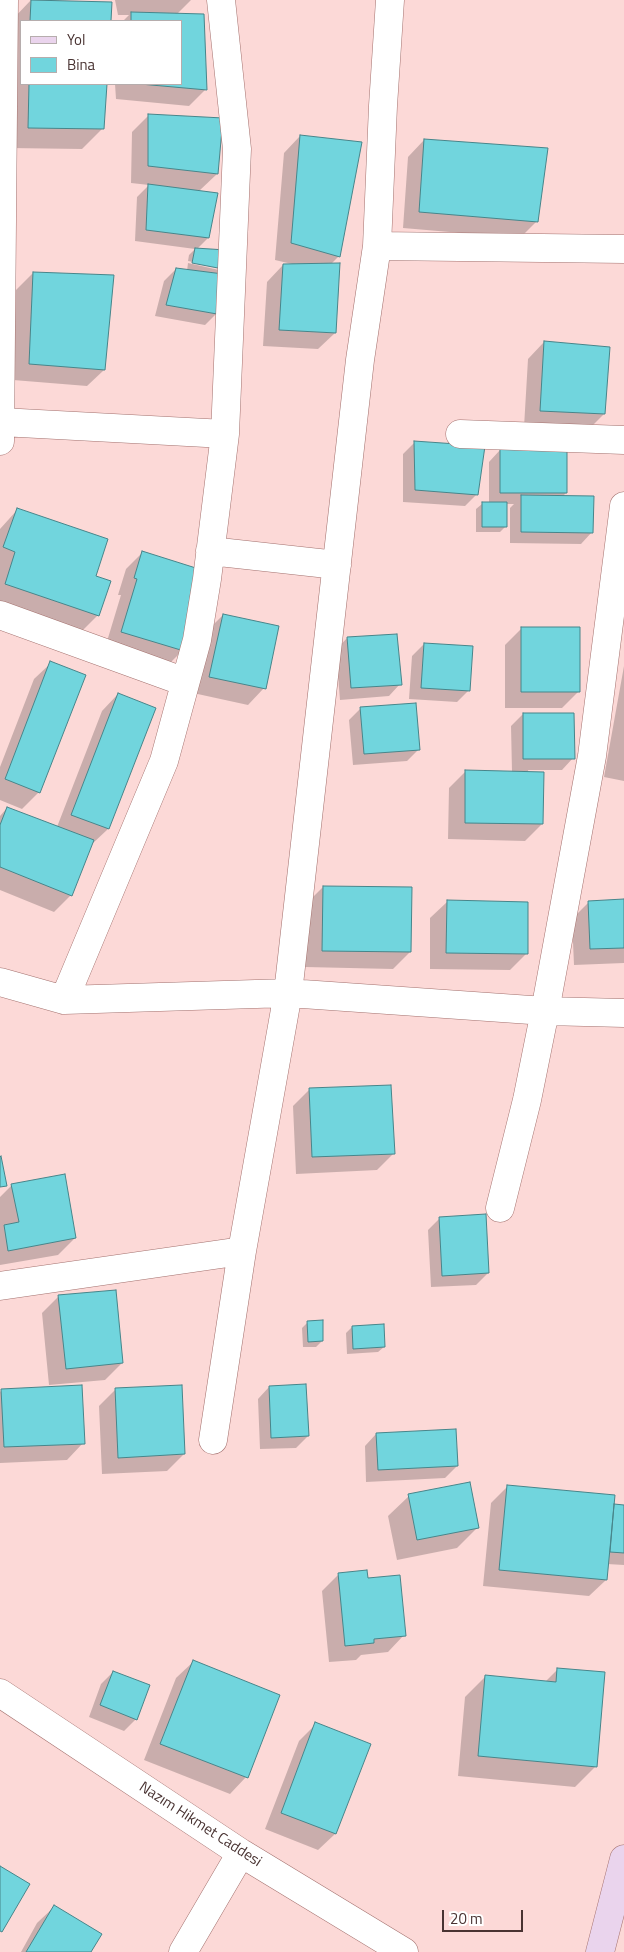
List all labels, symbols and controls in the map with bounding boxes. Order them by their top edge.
legend [20,20,182,85]
text: Yol [67,28,85,51]
text: Bina [67,53,95,76]
street label: Nazım Hikmet Caddesi [135,1779,265,1871]
scale bar [444,1900,525,1932]
text: 20 m [450,1907,483,1930]

